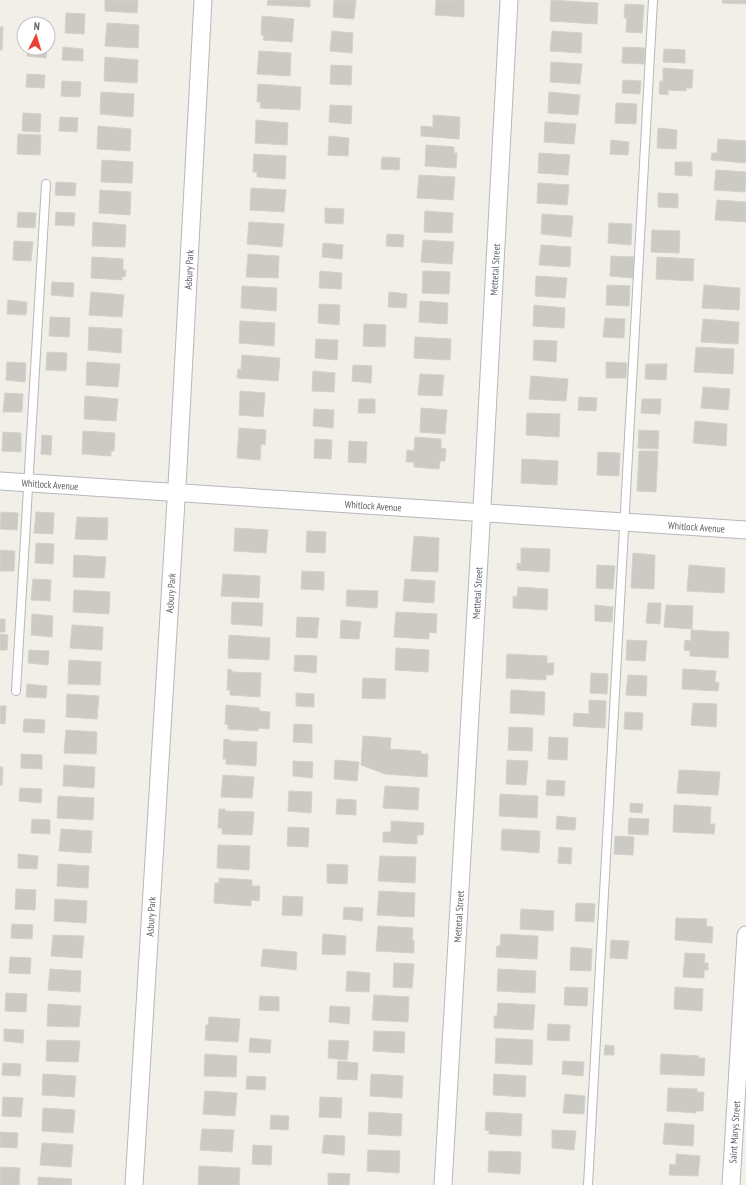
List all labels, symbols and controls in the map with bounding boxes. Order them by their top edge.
north arrow [16,16,56,56]
text: N [33,19,40,33]
street label: Mettetal Street [487,243,503,296]
street label: Asbury Park [182,249,197,290]
street label: Whitlock Avenue [21,476,79,493]
street label: Whitlock Avenue [344,498,402,514]
street label: Whitlock Avenue [668,519,725,536]
street label: Mettetal Street [470,566,486,619]
street label: Asbury Park [163,573,179,614]
street label: Mettetal Street [451,890,467,943]
street label: Asbury Park [143,896,159,937]
street label: Saint Marys Street [726,1100,743,1164]

